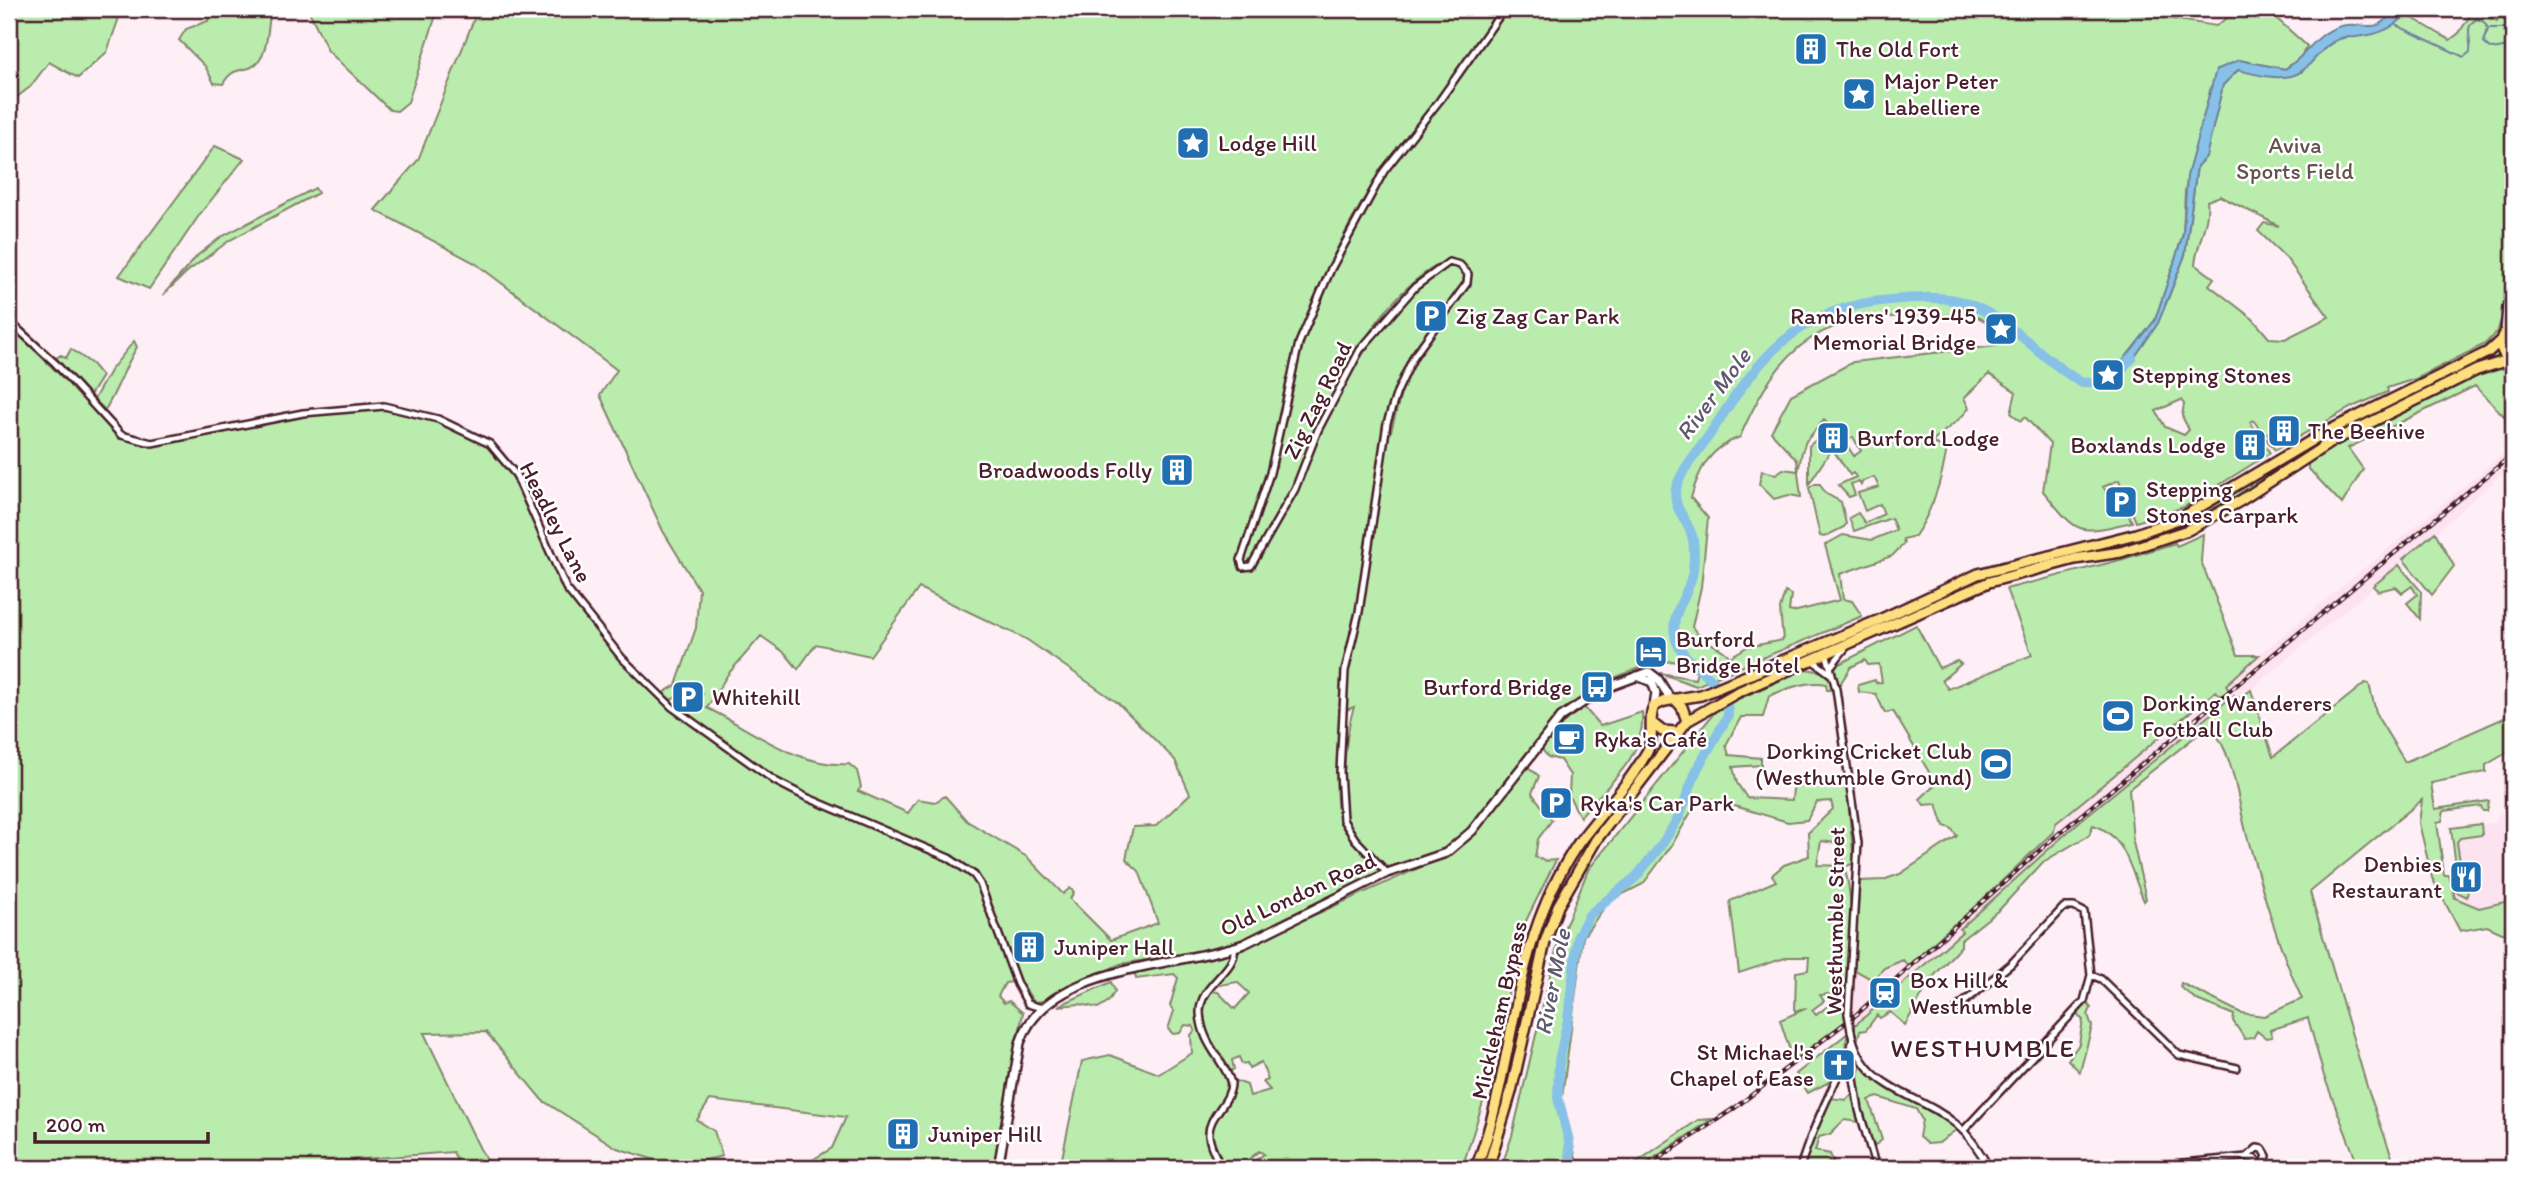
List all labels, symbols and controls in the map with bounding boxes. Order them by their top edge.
building icon: The Old Fort [1792,30,1830,68]
place label: The Old Fort [1836,35,1959,63]
place label: Major Peter Labelliere [1884,67,1998,121]
place icon: Major Peter Labelliere [1840,75,1878,113]
place icon: Lodge Hill [1174,124,1212,162]
place label: Lodge Hill [1218,129,1317,157]
park label: Aviva Sports Field [2236,131,2354,185]
parking icon: Zig Zag Car Park [1412,297,1450,335]
place label: Zig Zag Car Park [1456,302,1620,330]
place label: Ramblers' 1939-45 Memorial Bridge [1790,302,1976,356]
place icon: Ramblers' 1939-45 Memorial Bridge [1982,310,2020,348]
street label: Zig Zag Road [1276,336,1358,463]
water label: River Mole [1669,341,1758,446]
place icon: Stepping Stones [2089,356,2127,394]
place label: Stepping Stones [2132,361,2291,389]
building icon: The Beehive [2265,412,2303,450]
place label: The Beehive [2308,417,2425,445]
building icon: Burford Lodge [1814,419,1852,457]
place label: Burford Lodge [1857,424,1999,452]
building icon: Boxlands Lodge [2231,426,2269,464]
place label: Boxlands Lodge [2070,431,2226,459]
building icon: Broadwoods Folly [1158,451,1196,489]
place label: Broadwoods Folly [978,456,1152,484]
street label: Headley Lane [514,457,598,587]
place label: Stepping Stones Carpark [2146,475,2298,529]
parking icon: Stepping Stones Carpark [2102,483,2140,521]
place label: Burford Bridge Hotel [1676,625,1800,679]
hotel icon: Burford Bridge Hotel [1632,633,1670,671]
bus stop icon: Burford Bridge [1578,668,1616,706]
place label: Burford Bridge [1423,673,1572,701]
parking icon: Whitehill [669,678,707,716]
place label: Whitehill [712,683,801,711]
place label: Dorking Wanderers Football Club [2142,689,2332,743]
sports icon: Dorking Wanderers Football Club [2099,697,2137,735]
cafe icon: Ryka's Café [1550,720,1588,758]
place label: Ryka's Café [1594,725,1707,753]
place label: Dorking Cricket Club (Westhumble Ground) [1755,737,1972,791]
sports icon: Dorking Cricket Club (Westhumble Ground) [1977,745,2015,783]
parking icon: Ryka's Car Park [1537,784,1575,822]
place label: Ryka's Car Park [1580,789,1734,817]
street label: Westhumble Street [1819,826,1851,1015]
street label: Old London Road [1216,845,1381,942]
place label: Denbies Restaurant [2332,850,2442,904]
restaurant icon: Denbies Restaurant [2447,858,2485,896]
street label: Mickleham Bypass [1465,918,1533,1102]
water label: River Mole [1528,925,1577,1037]
building icon: Juniper Hall [1010,928,1048,966]
place label: Juniper Hall [1054,933,1175,961]
place label: Box Hill & Westhumble [1910,966,2032,1020]
station icon: Box Hill & Westhumble [1866,974,1904,1012]
district label: WESTHUMBLE [1890,1032,2076,1064]
place label: St Michael's Chapel of Ease [1669,1038,1814,1092]
church icon: St Michael's Chapel of Ease [1820,1046,1858,1084]
scale bar [35,1100,208,1144]
text: 200 m [46,1112,106,1137]
building icon: Juniper Hill [884,1115,922,1153]
place label: Juniper Hill [928,1120,1043,1148]

